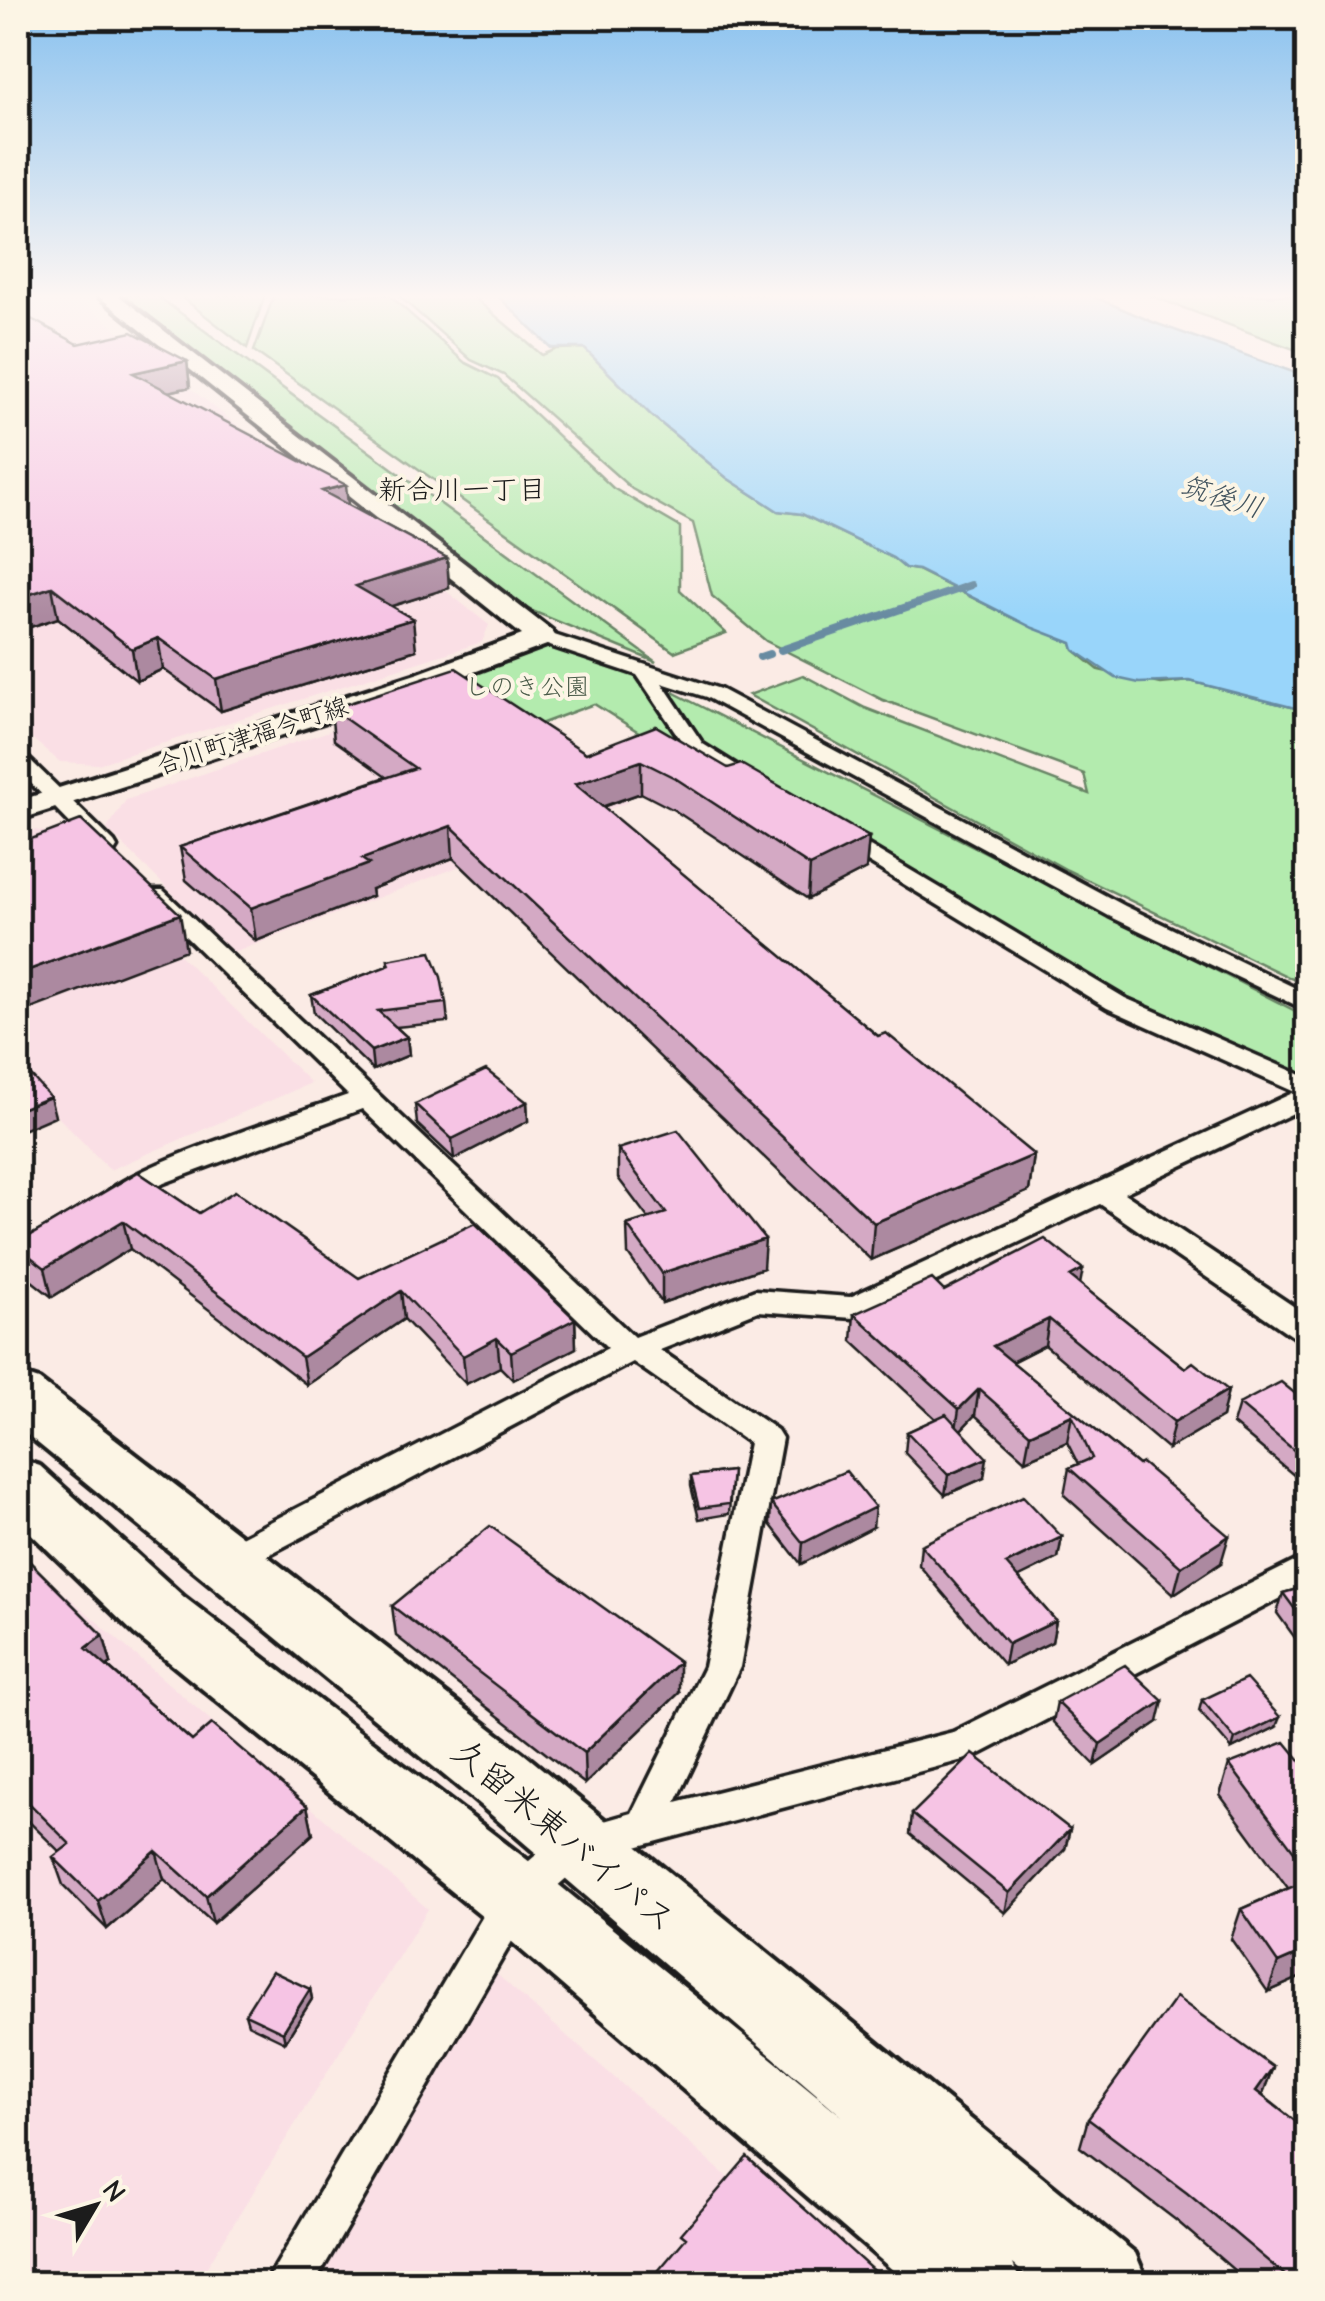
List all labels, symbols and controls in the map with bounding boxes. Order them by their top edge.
water label: 筑後川 [1177,469,1267,525]
district label: 新合川一丁目 [378,474,546,506]
park label: しのき公園 [464,672,590,701]
street label: 合川町津福今町線 [153,691,352,780]
street label: 久留米東バイパス [444,1730,684,1941]
north arrow [45,2156,145,2256]
text: N [96,2174,132,2208]

